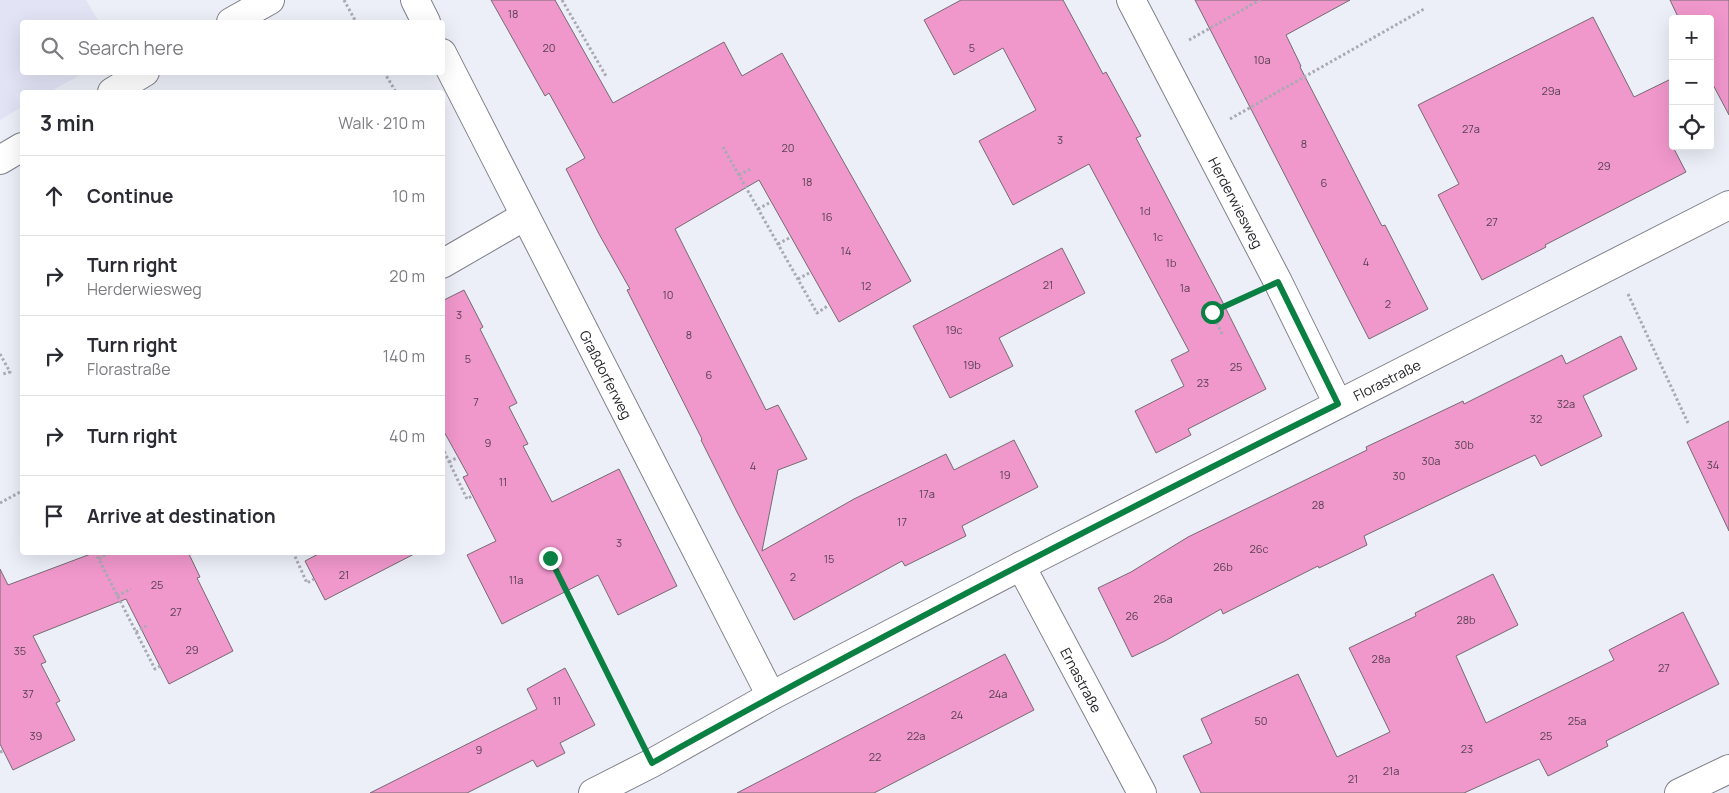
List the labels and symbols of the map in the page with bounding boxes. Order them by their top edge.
house number: 18 [508,6,518,21]
house number: 20 [543,40,555,55]
house number: 5 [969,40,975,55]
house number: 10a [1253,52,1271,67]
house number: 29a [1541,83,1561,98]
house number: 27a [1462,121,1480,136]
house number: 3 [1057,132,1063,147]
house number: 8 [1301,136,1307,151]
house number: 20 [782,140,794,155]
street label: Herderwiesweg [1205,153,1268,251]
house number: 29 [1597,158,1611,173]
house number: 18 [802,174,812,189]
house number: 6 [1321,175,1328,190]
house number: 1d [1140,203,1150,218]
house number: 16 [821,209,833,224]
house number: 27 [1486,214,1498,229]
house number: 1c [1153,229,1163,244]
house number: 14 [841,243,851,258]
house number: 4 [1363,254,1369,269]
house number: 1b [1166,255,1177,270]
house number: 21 [1043,277,1053,292]
house number: 12 [861,278,871,293]
house number: 1a [1180,280,1190,295]
house number: 10 [662,287,674,302]
house number: 2 [1385,296,1391,311]
route start [1201,301,1224,324]
house number: 3 [456,307,462,322]
house number: 19c [945,322,963,337]
street label: Graßdorferweg [576,327,637,422]
house number: 8 [686,327,692,342]
house number: 5 [465,351,471,366]
street label: Florastraße [1350,354,1424,405]
house number: 19b [963,357,981,372]
house number: 25 [1230,359,1242,374]
house number: 6 [706,367,713,382]
house number: 23 [1197,375,1209,390]
house number: 7 [473,394,479,409]
house number: 32a [1557,396,1575,411]
house number: 32 [1530,411,1542,426]
house number: 9 [485,435,492,450]
house number: 30b [1454,437,1474,452]
house number: 30a [1422,453,1440,468]
house number: 34 [1707,457,1719,472]
house number: 4 [750,458,756,473]
house number: 19 [999,467,1011,482]
house number: 30 [1393,468,1405,483]
house number: 11 [499,474,507,489]
house number: 17a [919,486,935,501]
house number: 28 [1312,497,1324,512]
house number: 17 [897,514,907,529]
house number: 3 [616,535,622,550]
house number: 26c [1249,541,1269,556]
route end [539,547,562,570]
house number: 15 [824,551,834,566]
house number: 26b [1213,559,1233,574]
house number: 21 [339,567,349,582]
house number: 2 [790,569,796,584]
house number: 11a [509,572,523,587]
house number: 25 [151,577,163,592]
house number: 26a [1153,591,1173,606]
house number: 27 [170,604,182,619]
house number: 26 [1125,608,1139,623]
house number: 28b [1456,612,1476,627]
house number: 29 [185,642,199,657]
house number: 35 [14,643,26,658]
street label: Ernastraße [1057,644,1107,716]
house number: 28a [1372,651,1390,666]
house number: 27 [1658,660,1670,675]
house number: 37 [22,686,34,701]
house number: 24a [989,686,1007,701]
house number: 11 [553,693,561,708]
house number: 24 [951,707,963,722]
house number: 50 [1254,713,1268,728]
house number: 25a [1568,713,1586,728]
house number: 39 [30,728,43,743]
house number: 22a [907,728,925,743]
house number: 25 [1540,728,1552,743]
house number: 23 [1461,741,1473,756]
house number: 9 [476,742,483,757]
house number: 22 [869,749,881,764]
house number: 21a [1383,763,1399,778]
house number: 21 [1348,771,1358,786]

